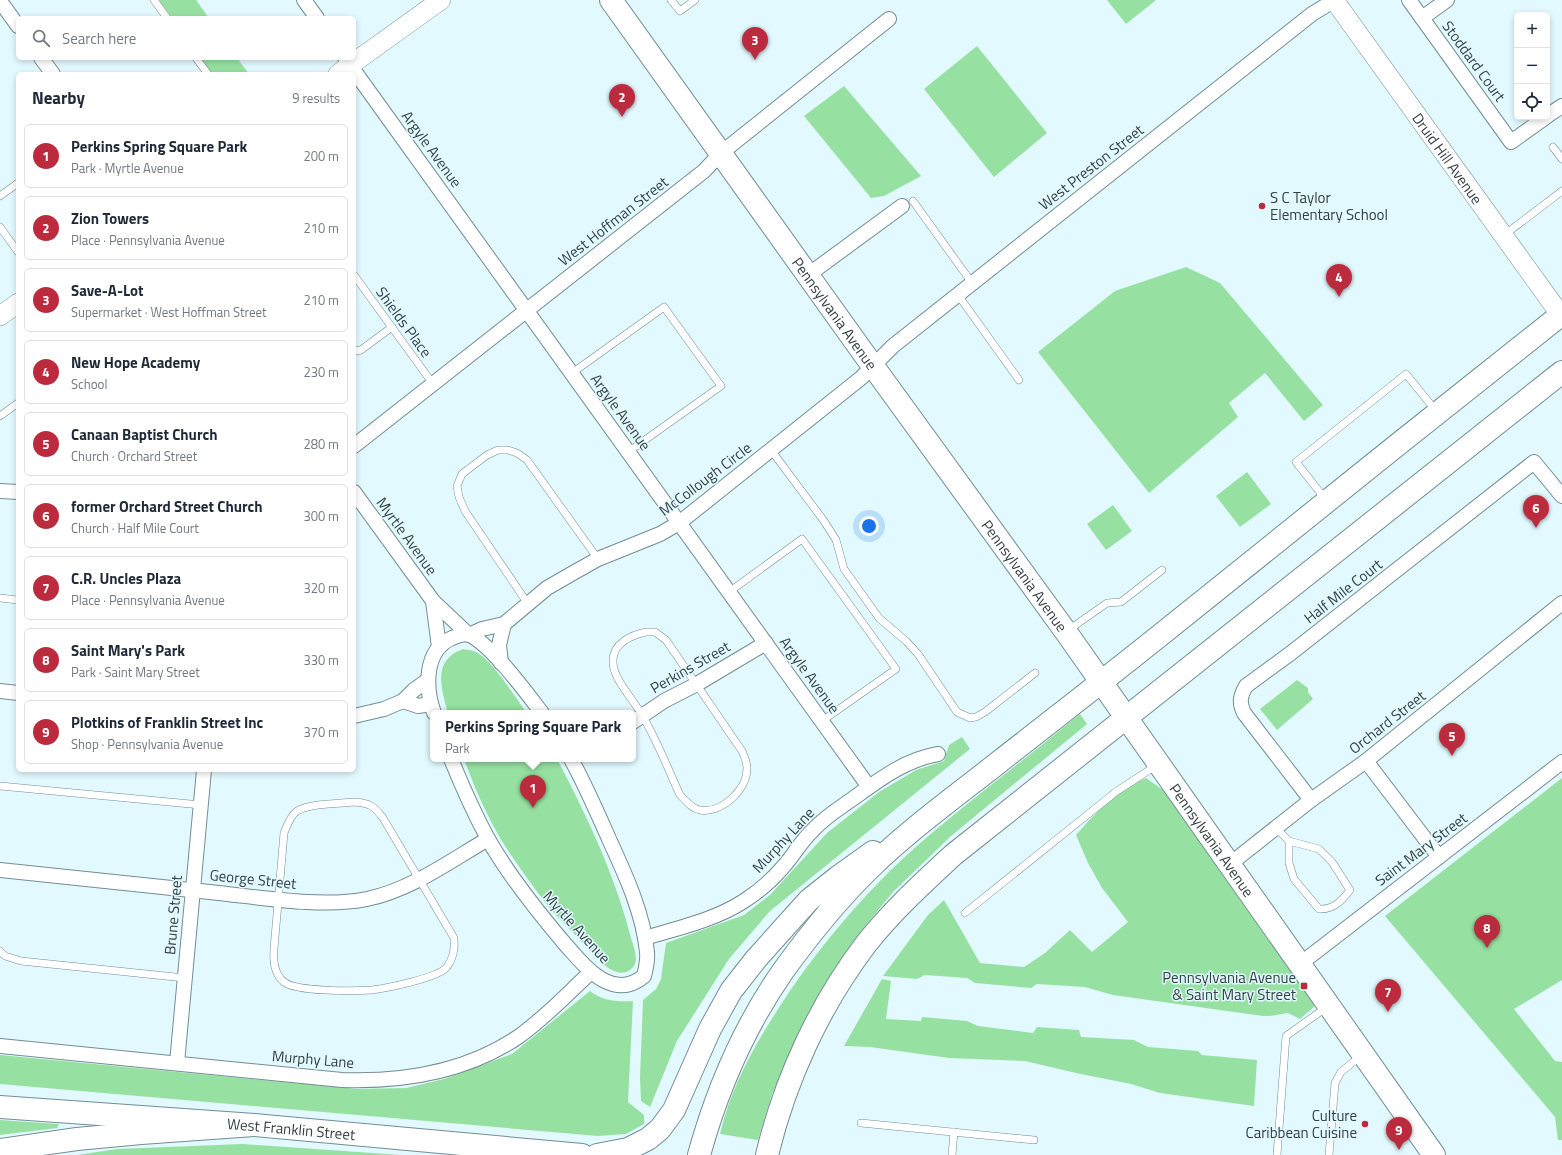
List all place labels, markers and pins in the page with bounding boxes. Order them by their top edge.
pin: 3 [742,27,768,60]
pin: 2 [609,84,635,117]
place label: S C Taylor Elementary School [1270,186,1388,226]
marker: S C Taylor Elementary School [1257,201,1267,211]
pin: 4 [1326,264,1352,297]
pin: 6 [1523,495,1549,528]
pin: 5 [1439,723,1465,756]
pin: 1 [520,775,546,808]
pin: 8 [1474,915,1500,948]
place label: Pennsylvania Avenue & Saint Mary Street [1162,966,1297,1006]
pin: 7 [1375,979,1401,1012]
marker: Pennsylvania Avenue & Saint Mary Street [1299,981,1309,991]
place label: Culture Caribbean Cuisine [1245,1104,1357,1144]
pin: 9 [1386,1117,1412,1150]
marker: Culture Caribbean Cuisine [1360,1119,1370,1129]

